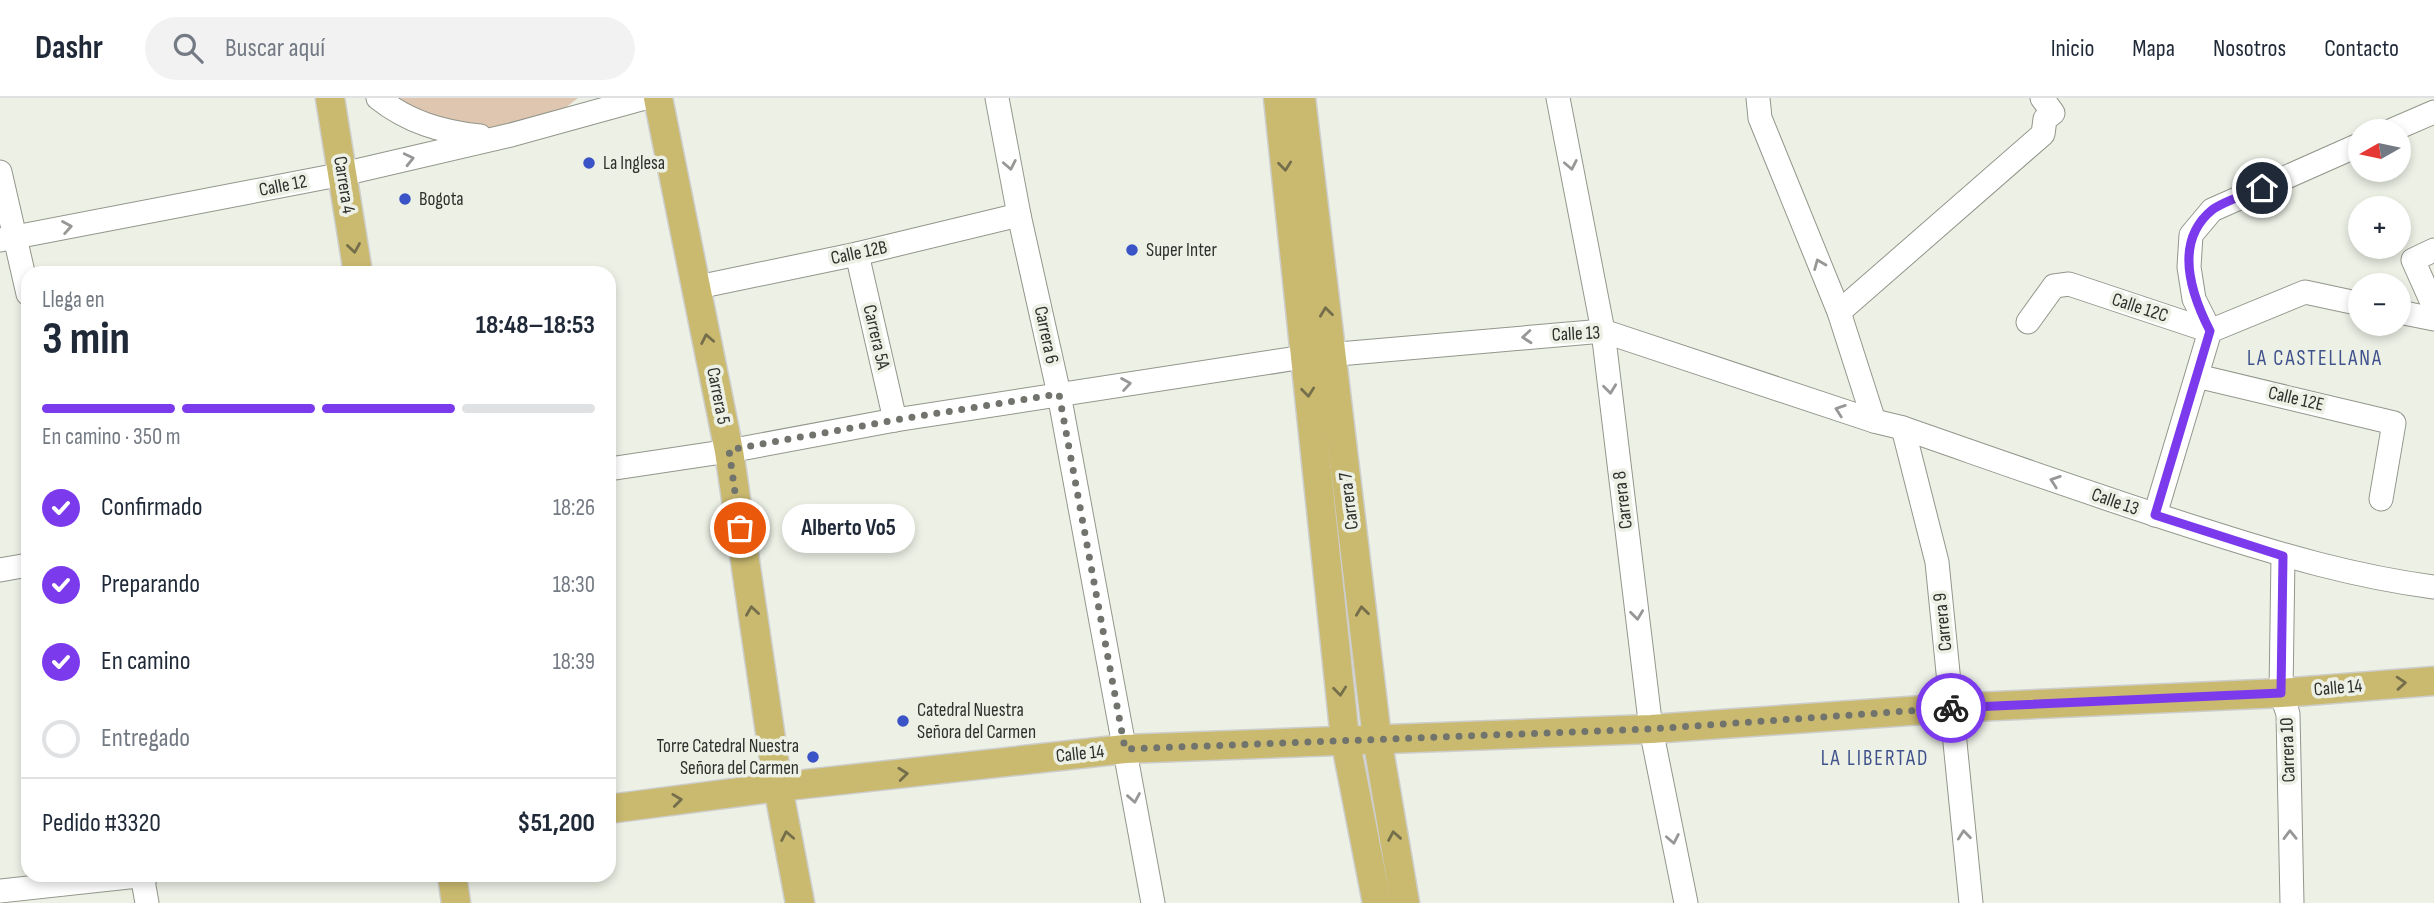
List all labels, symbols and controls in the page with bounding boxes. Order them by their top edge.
search box [145,17,635,80]
text: Dashr [35,28,103,68]
icon: search [169,29,207,67]
text: Buscar aquí [225,33,325,64]
text: Inicio [2051,34,2094,63]
text: Mapa [2132,34,2175,63]
text: Nosotros [2213,34,2286,63]
text: Contacto [2324,34,2399,63]
north arrow [2348,119,2412,182]
map controls [2348,119,2411,336]
one-way arrow [403,152,415,167]
place label: La Inglesa [603,152,665,175]
street label: Carrera 4 [328,155,360,215]
marker: La Inglesa [581,155,597,171]
pin [2232,158,2292,218]
one-way arrow [1001,159,1016,171]
one-way arrow [1562,159,1577,171]
one-way arrow [1277,160,1292,172]
icon: home [2243,169,2281,207]
street label: Calle 12 [257,170,309,202]
place label: Bogota [419,188,464,211]
marker: Bogota [397,191,413,207]
button: + [2348,196,2411,259]
one-way arrow [61,220,73,235]
street label: Calle 12B [829,236,889,270]
place label: Super Inter [1146,239,1217,262]
one-way arrow [346,242,361,254]
marker: Super Inter [1124,242,1140,258]
one-way arrow [1814,259,1828,271]
button: − [2348,273,2411,336]
text: Llega en [42,286,105,314]
street label: Calle 12C [2109,288,2171,328]
street label: Carrera 5A [857,302,895,372]
street label: Carrera 6 [1029,304,1063,366]
one-way arrow [1319,306,1334,317]
text: 18:48–18:53 [476,310,595,341]
text: 3 min [42,312,130,367]
street label: Calle 13 [1551,321,1601,347]
one-way arrow [1521,329,1532,344]
one-way arrow [700,333,715,345]
district label: LA CASTELLANA [2247,346,2383,371]
street label: Carrera 5 [701,366,735,426]
one-way arrow [1120,377,1132,392]
street label: Calle 12E [2266,381,2326,417]
one-way arrow [1603,383,1618,395]
one-way arrow [1300,387,1315,398]
one-way arrow [1834,404,1846,418]
text: En camino · 350 m [42,423,181,451]
street label: Carrera 8 [1608,470,1638,530]
street label: Carrera 7 [1334,471,1364,531]
one-way arrow [2050,475,2062,489]
street label: Calle 13 [2088,483,2142,521]
icon: check [42,489,80,527]
text: Confirmado [101,492,202,523]
text: 18:26 [553,494,595,522]
pin [710,498,770,558]
callout: Alberto Vo5 [782,504,915,552]
icon: bag [721,509,759,547]
text: Alberto Vo5 [801,514,896,542]
icon: check [42,566,80,604]
text: Preparando [101,569,200,600]
text: 18:30 [553,571,595,599]
street label: Carrera 9 [1929,592,1957,652]
one-way arrow [745,605,760,617]
one-way arrow [1355,605,1370,616]
one-way arrow [1630,609,1645,621]
icon: check [42,643,80,681]
text: En camino [101,646,191,677]
text: 18:39 [553,648,595,676]
courier [1916,673,1986,743]
street label: Calle 14 [2313,674,2363,702]
one-way arrow [2396,676,2407,691]
one-way arrow [1332,686,1347,697]
icon: bike [1932,689,1970,727]
place label: Catedral Nuestra Señora del Carmen [917,699,1036,744]
marker: Catedral Nuestra Señora del Carmen [895,713,911,729]
street label: Carrera 10 [2275,717,2301,783]
text: Entregado [101,723,190,754]
place label: Torre Catedral Nuestra Señora del Carmen [657,735,799,780]
street label: Calle 14 [1055,740,1105,768]
district label: LA LIBERTAD [1821,746,1929,771]
marker: Torre Catedral Nuestra Señora del Carmen [805,749,821,765]
one-way arrow [897,766,908,781]
one-way arrow [1126,792,1141,804]
one-way arrow [671,793,683,808]
text: Pedido #3320 [42,808,161,839]
text: $51,200 [517,808,595,839]
one-way arrow [1957,829,1972,840]
one-way arrow [2283,829,2298,840]
one-way arrow [781,830,796,842]
one-way arrow [1387,830,1402,842]
one-way arrow [1664,833,1679,845]

